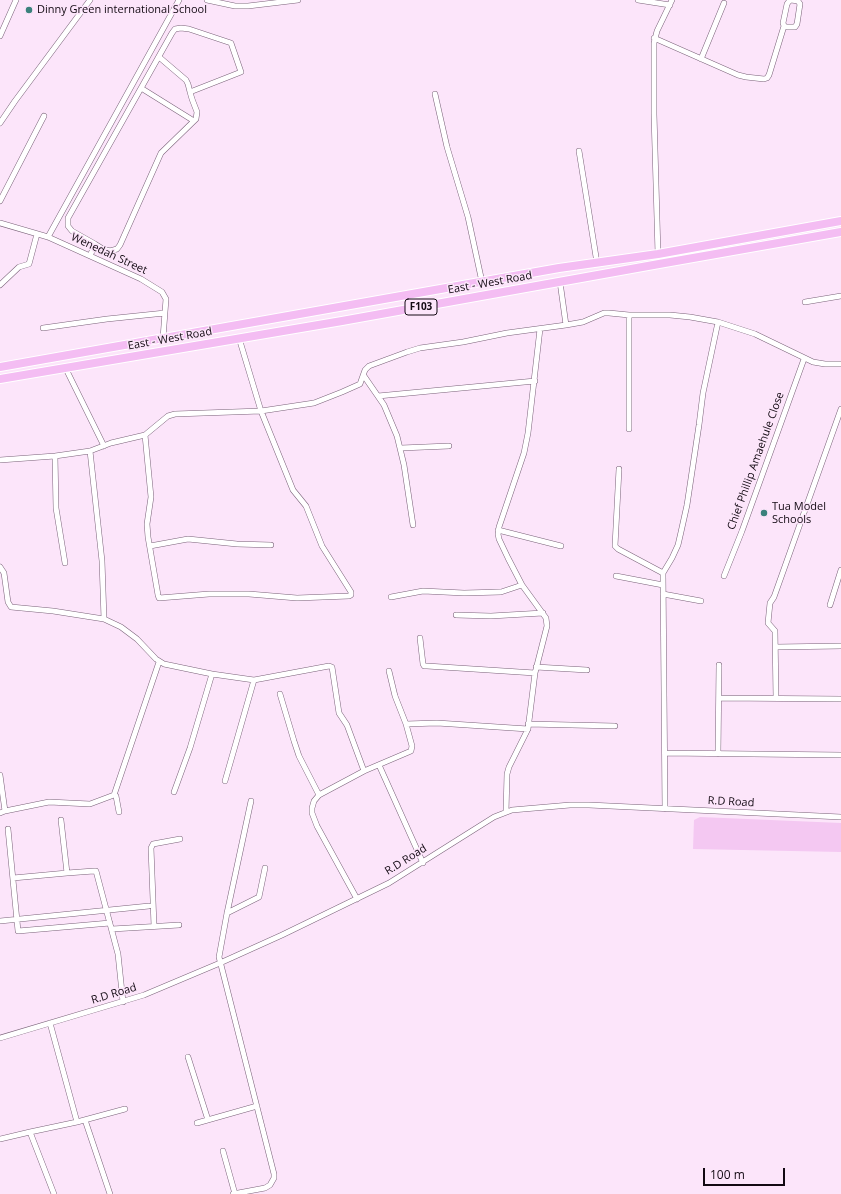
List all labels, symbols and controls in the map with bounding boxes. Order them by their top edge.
place label: Dinny Green international School [37,3,207,17]
marker: Dinny Green international School [24,5,34,15]
street label: Wenedah Street [69,231,149,277]
street label: East - West Road [447,269,533,297]
road number: F103 [405,299,437,315]
street label: East - West Road [127,325,213,353]
street label: Chief Phillip Amaehule Close [725,390,787,532]
place label: Tua Model Schools [772,500,826,526]
marker: Tua Model Schools [759,508,769,518]
street label: R.D Road [707,794,755,810]
street label: R.D Road [383,842,429,878]
street label: R.D Road [90,981,138,1007]
scale bar [705,1160,787,1186]
text: 100 m [710,1166,745,1183]

